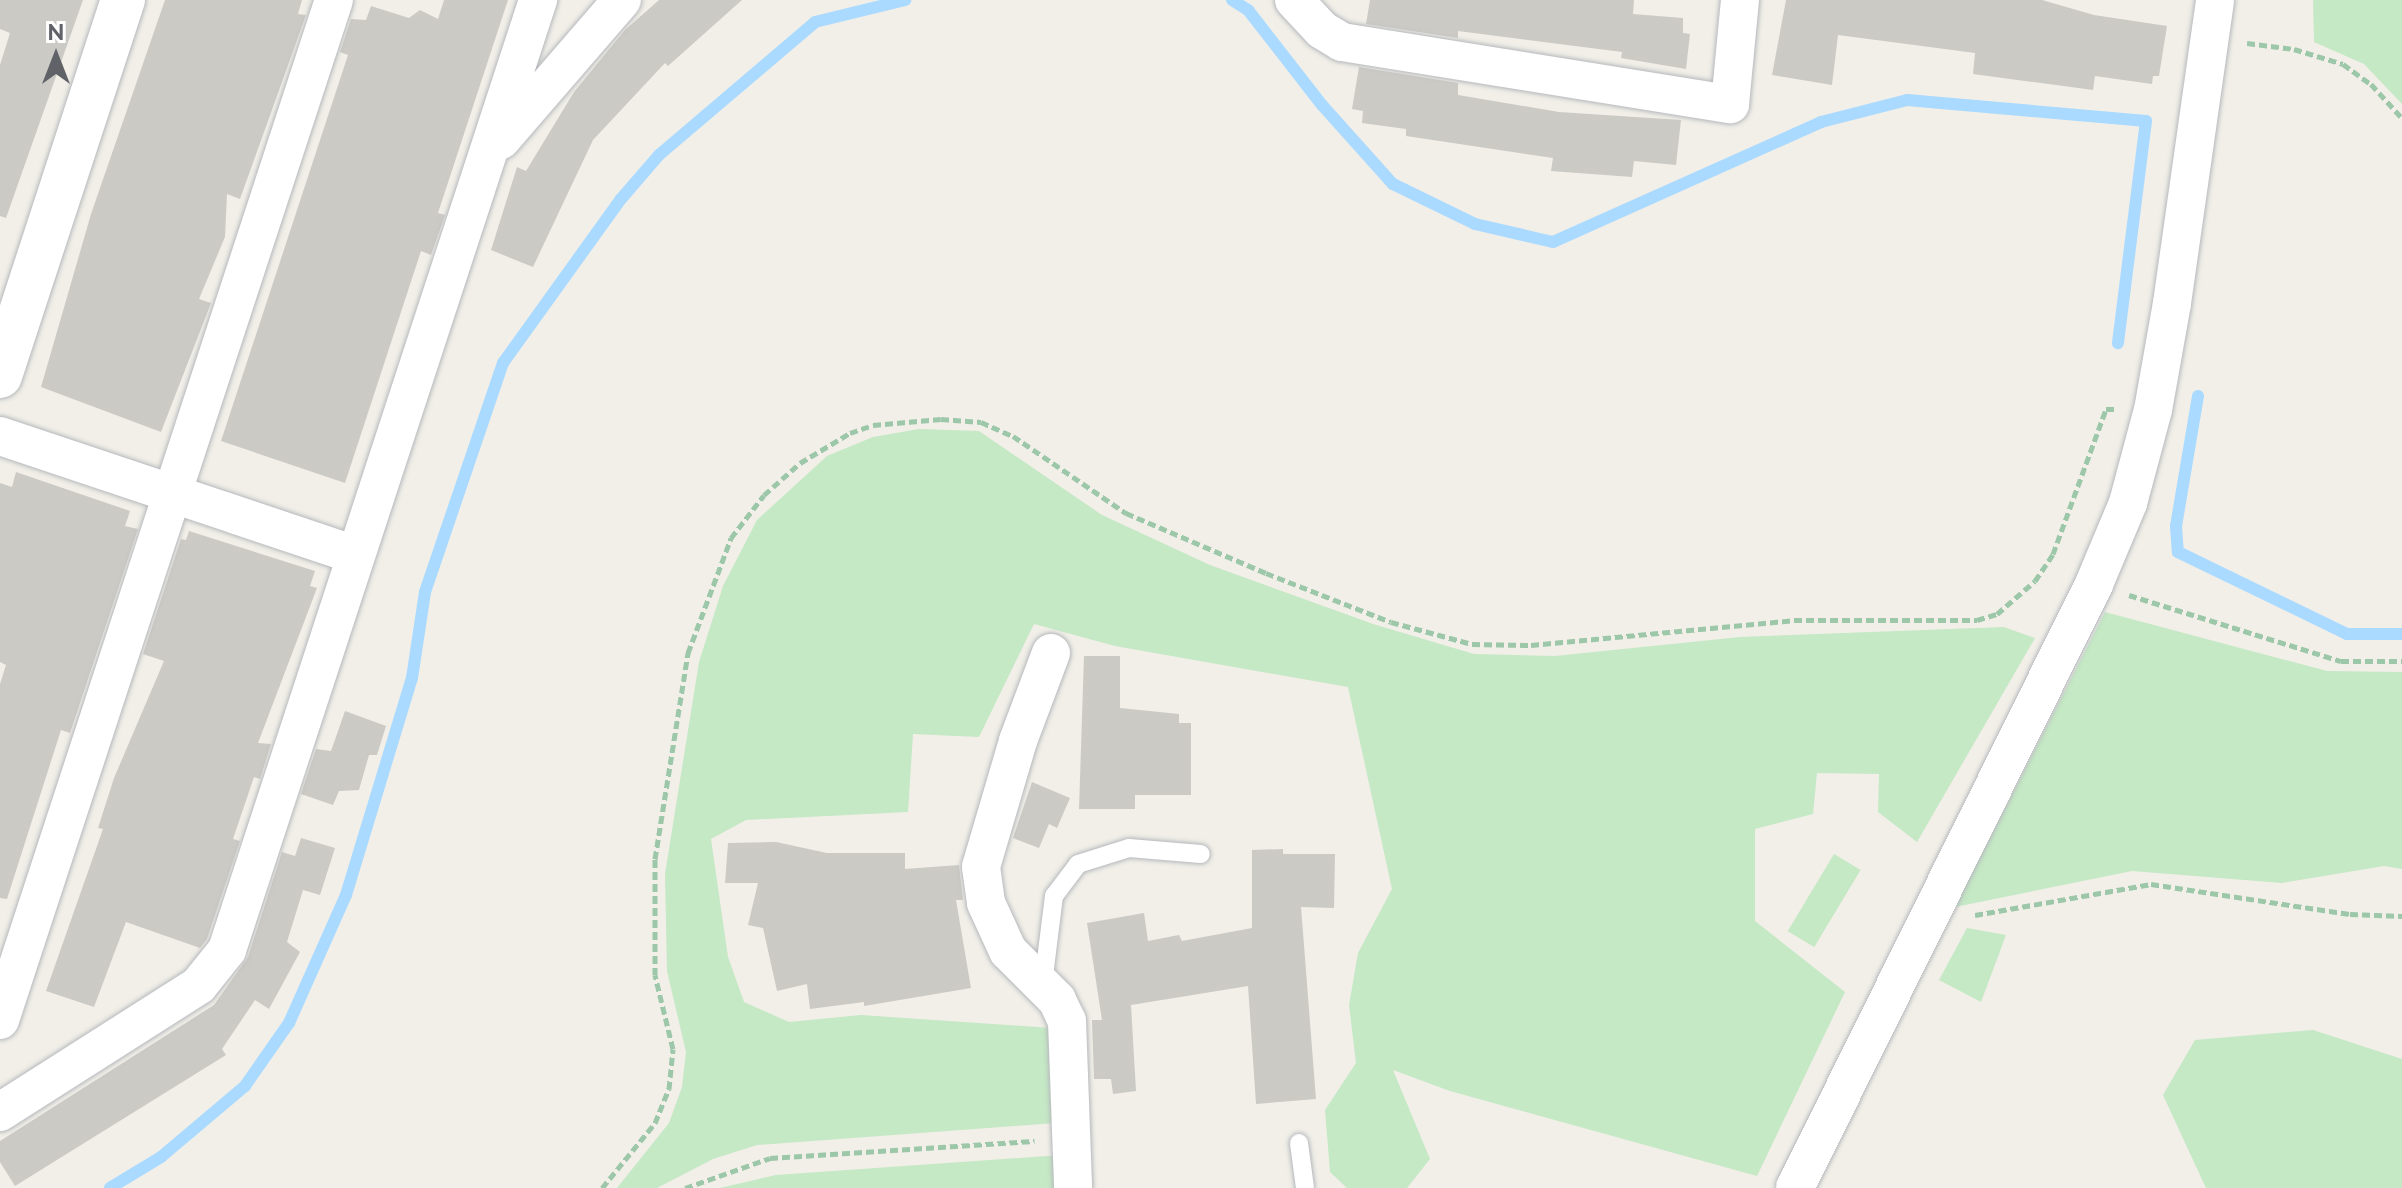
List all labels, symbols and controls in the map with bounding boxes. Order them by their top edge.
north arrow [16,16,96,96]
text: N [48,19,64,45]

